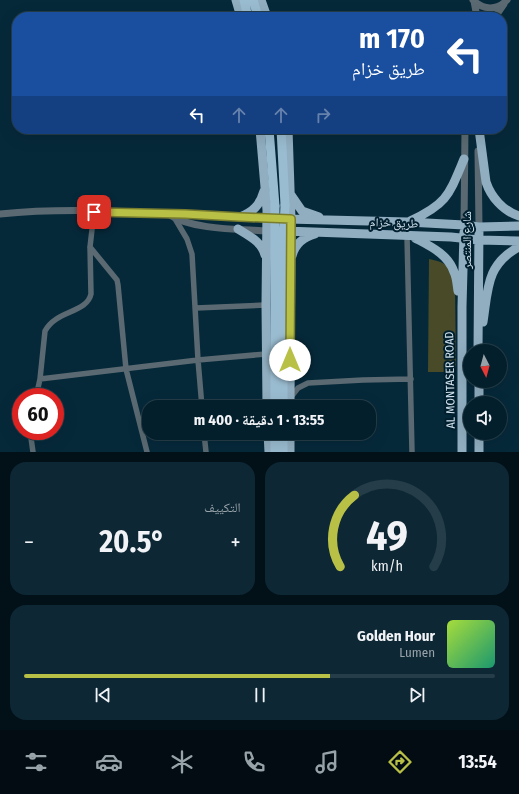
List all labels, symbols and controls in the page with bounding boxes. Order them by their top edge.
text: 170 m [359,22,425,55]
icon: left [439,28,491,80]
text: طريق خزام [352,58,425,80]
icon: left [186,104,208,126]
icon: ahead [228,104,250,126]
icon: ahead [270,104,292,126]
icon: right [312,104,334,126]
pin [77,195,111,229]
icon: arrive [83,201,105,223]
street label: شارع المنتصر [460,211,475,270]
street label: طريق خزام [369,215,419,232]
street label: AL MONTASER ROAD [442,331,458,429]
position arrow [269,339,311,381]
north arrow [463,344,507,388]
map controls [463,344,507,440]
speed limit sign: 60 [12,388,64,440]
button: sound [463,396,507,440]
text: 13:55 · 1 دقيقة · 400 m [194,411,324,429]
text: التكييف [204,500,241,515]
text: 49 [366,510,408,560]
text: 20.5° [99,524,165,560]
text: − [24,529,34,556]
text: + [230,529,240,556]
text: km/h [371,557,403,574]
text: Golden Hour [357,627,435,645]
text: Lumen [399,645,435,660]
icon: previous [92,684,114,706]
icon: pause [249,684,271,706]
icon: next [406,684,428,706]
icon: filters [22,748,50,776]
icon: car [95,748,123,776]
icon: climate [168,748,196,776]
icon: phone [240,748,268,776]
icon: music [313,748,341,776]
icon: directions [386,748,414,776]
text: 13:54 [458,751,497,773]

